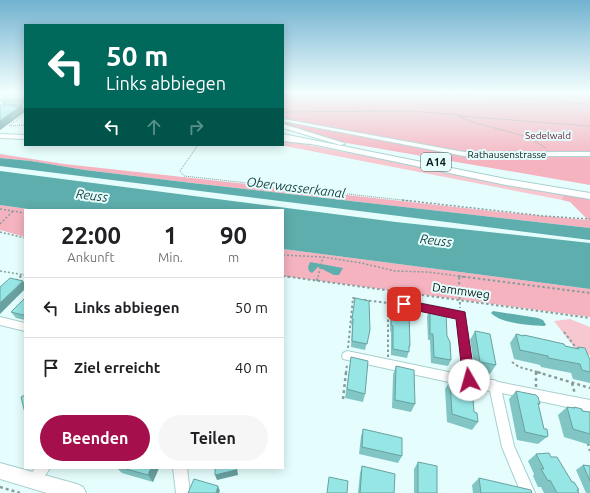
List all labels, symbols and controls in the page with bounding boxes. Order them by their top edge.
icon: left [40,40,92,92]
text: 50 m [106,40,168,71]
text: Links abbiegen [106,73,226,93]
icon: left [101,116,123,138]
icon: ahead [143,116,165,138]
icon: right [185,116,207,138]
park label: Sedelwald [525,130,571,141]
street label: Rathausenstrasse [468,149,546,160]
road number: A14 [421,153,451,171]
water label: Oberwasserkanal [246,174,347,200]
water label: Reuss [75,186,109,204]
text: 22:00 [61,222,121,249]
text: 1 [164,222,177,249]
text: 90 [220,222,247,249]
water label: Reuss [419,231,453,249]
text: Ankunft [67,250,115,264]
text: Min. [158,250,183,264]
text: m [228,250,239,264]
street label: Dammweg [431,280,491,301]
pin [387,287,421,321]
icon: arrive [393,293,415,315]
icon: left [40,297,62,319]
text: Links abbiegen [74,299,179,316]
text: 50 m [235,299,268,316]
icon: arrive [40,357,62,379]
text: Ziel erreicht [74,359,160,376]
text: 40 m [235,359,268,376]
position arrow [448,359,490,401]
button: Beenden [40,415,150,461]
button: Teilen [158,415,268,461]

